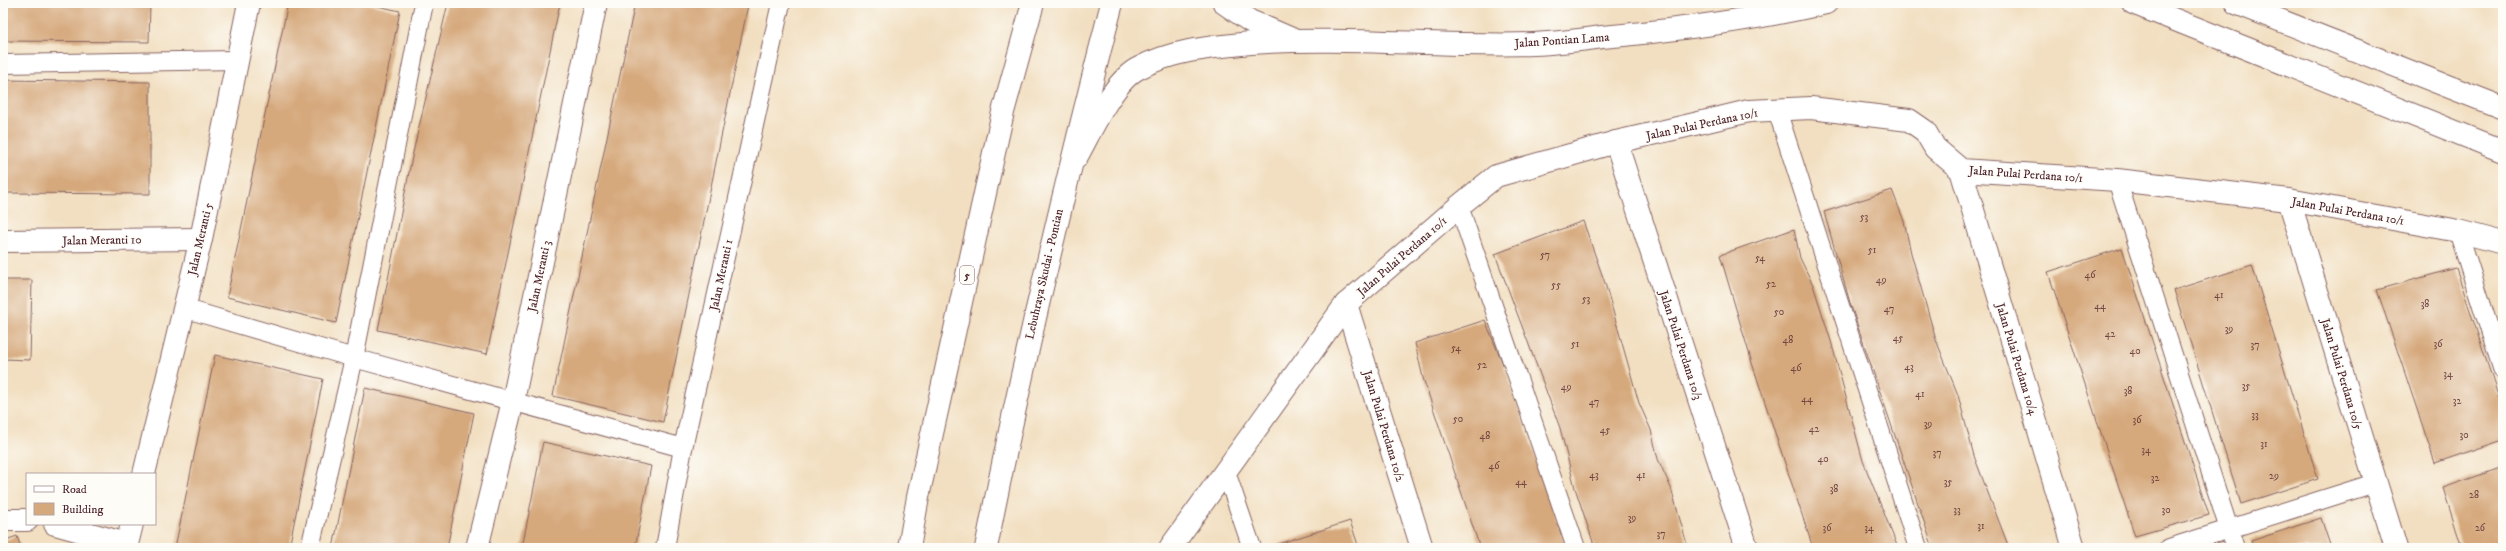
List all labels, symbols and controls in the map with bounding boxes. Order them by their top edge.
street label: Jalan Pontian Lama [1513,30,1611,51]
street label: Jalan Pulai Perdana 10/1 [1644,105,1759,144]
street label: Jalan Pulai Perdana 10/1 [1968,163,2083,186]
street label: Jalan Pulai Perdana 10/1 [2289,194,2405,229]
street label: Jalan Meranti 5 [185,201,216,278]
street label: Lebuhraya Skudai - Pontian [1022,207,1067,341]
house number: 53 [1860,211,1869,223]
street label: Jalan Pulai Perdana 10/1 [1354,213,1450,300]
street label: Jalan Meranti 10 [61,232,142,249]
street label: Jalan Meranti 1 [706,238,736,313]
street label: Jalan Meranti 3 [524,239,554,314]
house number: 51 [1868,244,1877,256]
house number: 57 [1540,249,1550,261]
house number: 54 [1755,252,1765,264]
road number: 5 [960,266,974,284]
house number: 46 [2085,269,2096,281]
house number: 49 [1876,274,1886,286]
house number: 52 [1766,278,1776,290]
house number: 55 [1551,279,1561,291]
street label: Jalan Pulai Perdana 10/3 [1655,288,1705,402]
house number: 41 [2214,289,2224,301]
house number: 53 [1582,293,1591,305]
house number: 38 [2421,298,2429,310]
street label: Jalan Pulai Perdana 10/4 [1992,300,2041,418]
house number: 44 [2094,300,2106,312]
house number: 47 [1884,303,1894,315]
house number: 50 [1774,306,1784,318]
street label: Jalan Pulai Perdana 10/5 [2317,316,2366,432]
house number: 39 [2225,323,2233,335]
house number: 42 [2105,328,2115,340]
house number: 45 [1893,332,1903,344]
house number: 48 [1783,334,1793,346]
house number: 51 [1571,338,1580,350]
house number: 36 [2434,338,2443,350]
house number: 37 [2251,339,2260,351]
house number: 54 [1451,342,1461,354]
house number: 40 [2129,345,2141,357]
house number: 52 [1477,359,1487,371]
house number: 43 [1904,361,1914,373]
house number: 46 [1791,362,1802,374]
street label: Jalan Pulai Perdana 10/2 [1359,368,1408,484]
house number: 34 [2443,368,2453,380]
house number: 35 [2242,380,2250,392]
house number: 49 [1561,381,1571,393]
house number: 38 [2124,385,2132,397]
house number: 41 [1915,388,1925,400]
house number: 44 [1801,393,1813,405]
house number: 32 [2453,395,2461,407]
house number: 47 [1589,396,1599,408]
house number: 33 [2251,409,2259,421]
house number: 50 [1453,413,1463,425]
house number: 36 [2133,414,2142,426]
house number: 39 [1924,418,1932,430]
house number: 42 [1809,423,1819,435]
house number: 45 [1600,424,1610,436]
house number: 30 [2459,429,2469,441]
house number: 48 [1480,430,1490,442]
house number: 31 [2260,438,2268,450]
house number: 34 [2141,444,2151,456]
house number: 37 [1933,447,1942,459]
house number: 40 [1817,453,1829,465]
house number: 46 [1489,460,1500,472]
house number: 43 [1589,469,1599,481]
house number: 41 [1636,469,1646,481]
house number: 29 [2269,470,2279,482]
house number: 32 [2151,472,2159,484]
legend [26,473,156,525]
house number: 44 [1515,476,1527,488]
house number: 35 [1944,476,1952,488]
text: Road [62,482,87,497]
house number: 38 [1830,483,1838,495]
house number: 28 [2469,489,2479,501]
text: Building [62,502,103,517]
house number: 33 [1953,504,1961,516]
house number: 30 [2161,504,2171,516]
house number: 39 [1628,512,1636,524]
house number: 31 [1977,520,1985,532]
house number: 36 [1823,522,1832,534]
house number: 34 [1864,522,1874,534]
house number: 26 [2475,522,2486,534]
house number: 37 [1657,528,1666,540]

